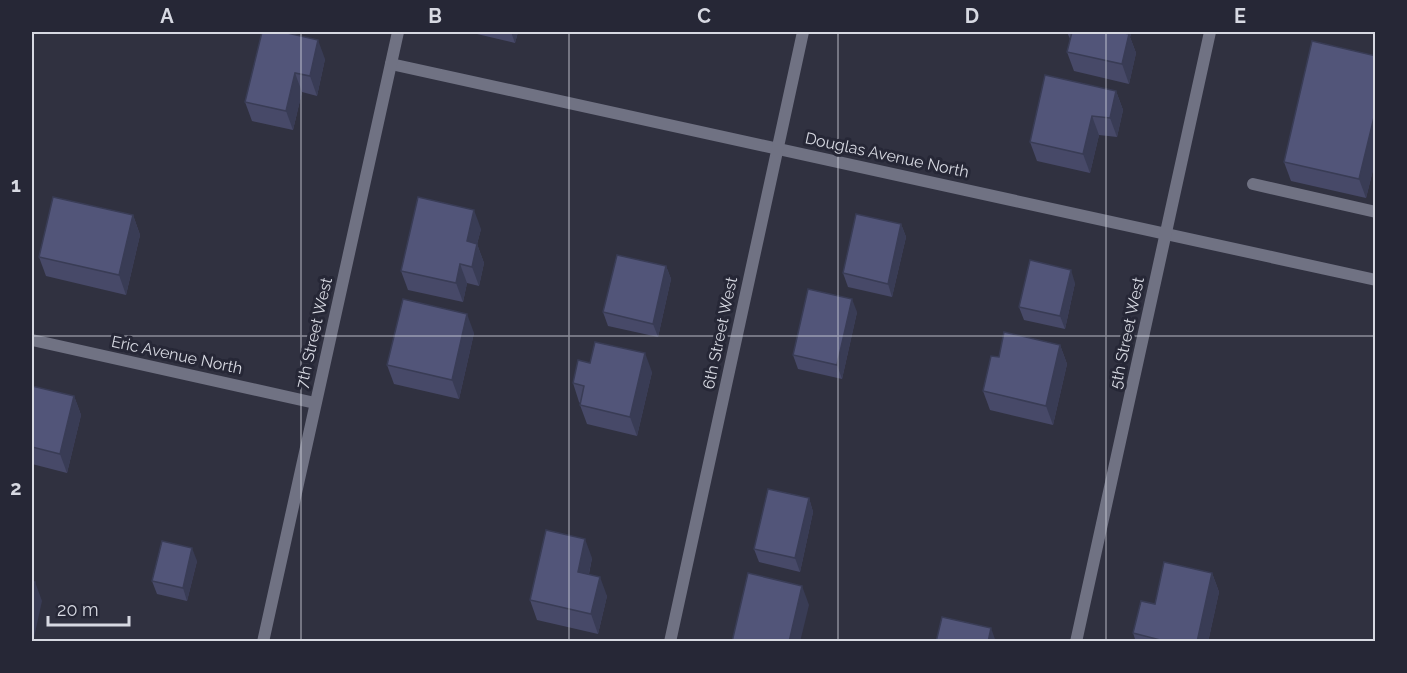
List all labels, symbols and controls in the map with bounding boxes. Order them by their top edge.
text: A [160,4,174,28]
text: B [428,4,442,28]
text: C [697,4,711,28]
text: D [965,4,979,28]
text: E [1234,4,1246,28]
street label: Douglas Avenue North [803,128,971,182]
text: 1 [11,173,21,197]
street label: 6th Street West [699,274,741,391]
street label: 7th Street West [292,275,336,390]
street label: 5th Street West [1106,275,1148,391]
street label: Eric Avenue North [110,332,244,378]
text: 2 [10,476,22,500]
scale bar [48,589,129,627]
text: 20 m [57,599,99,620]

